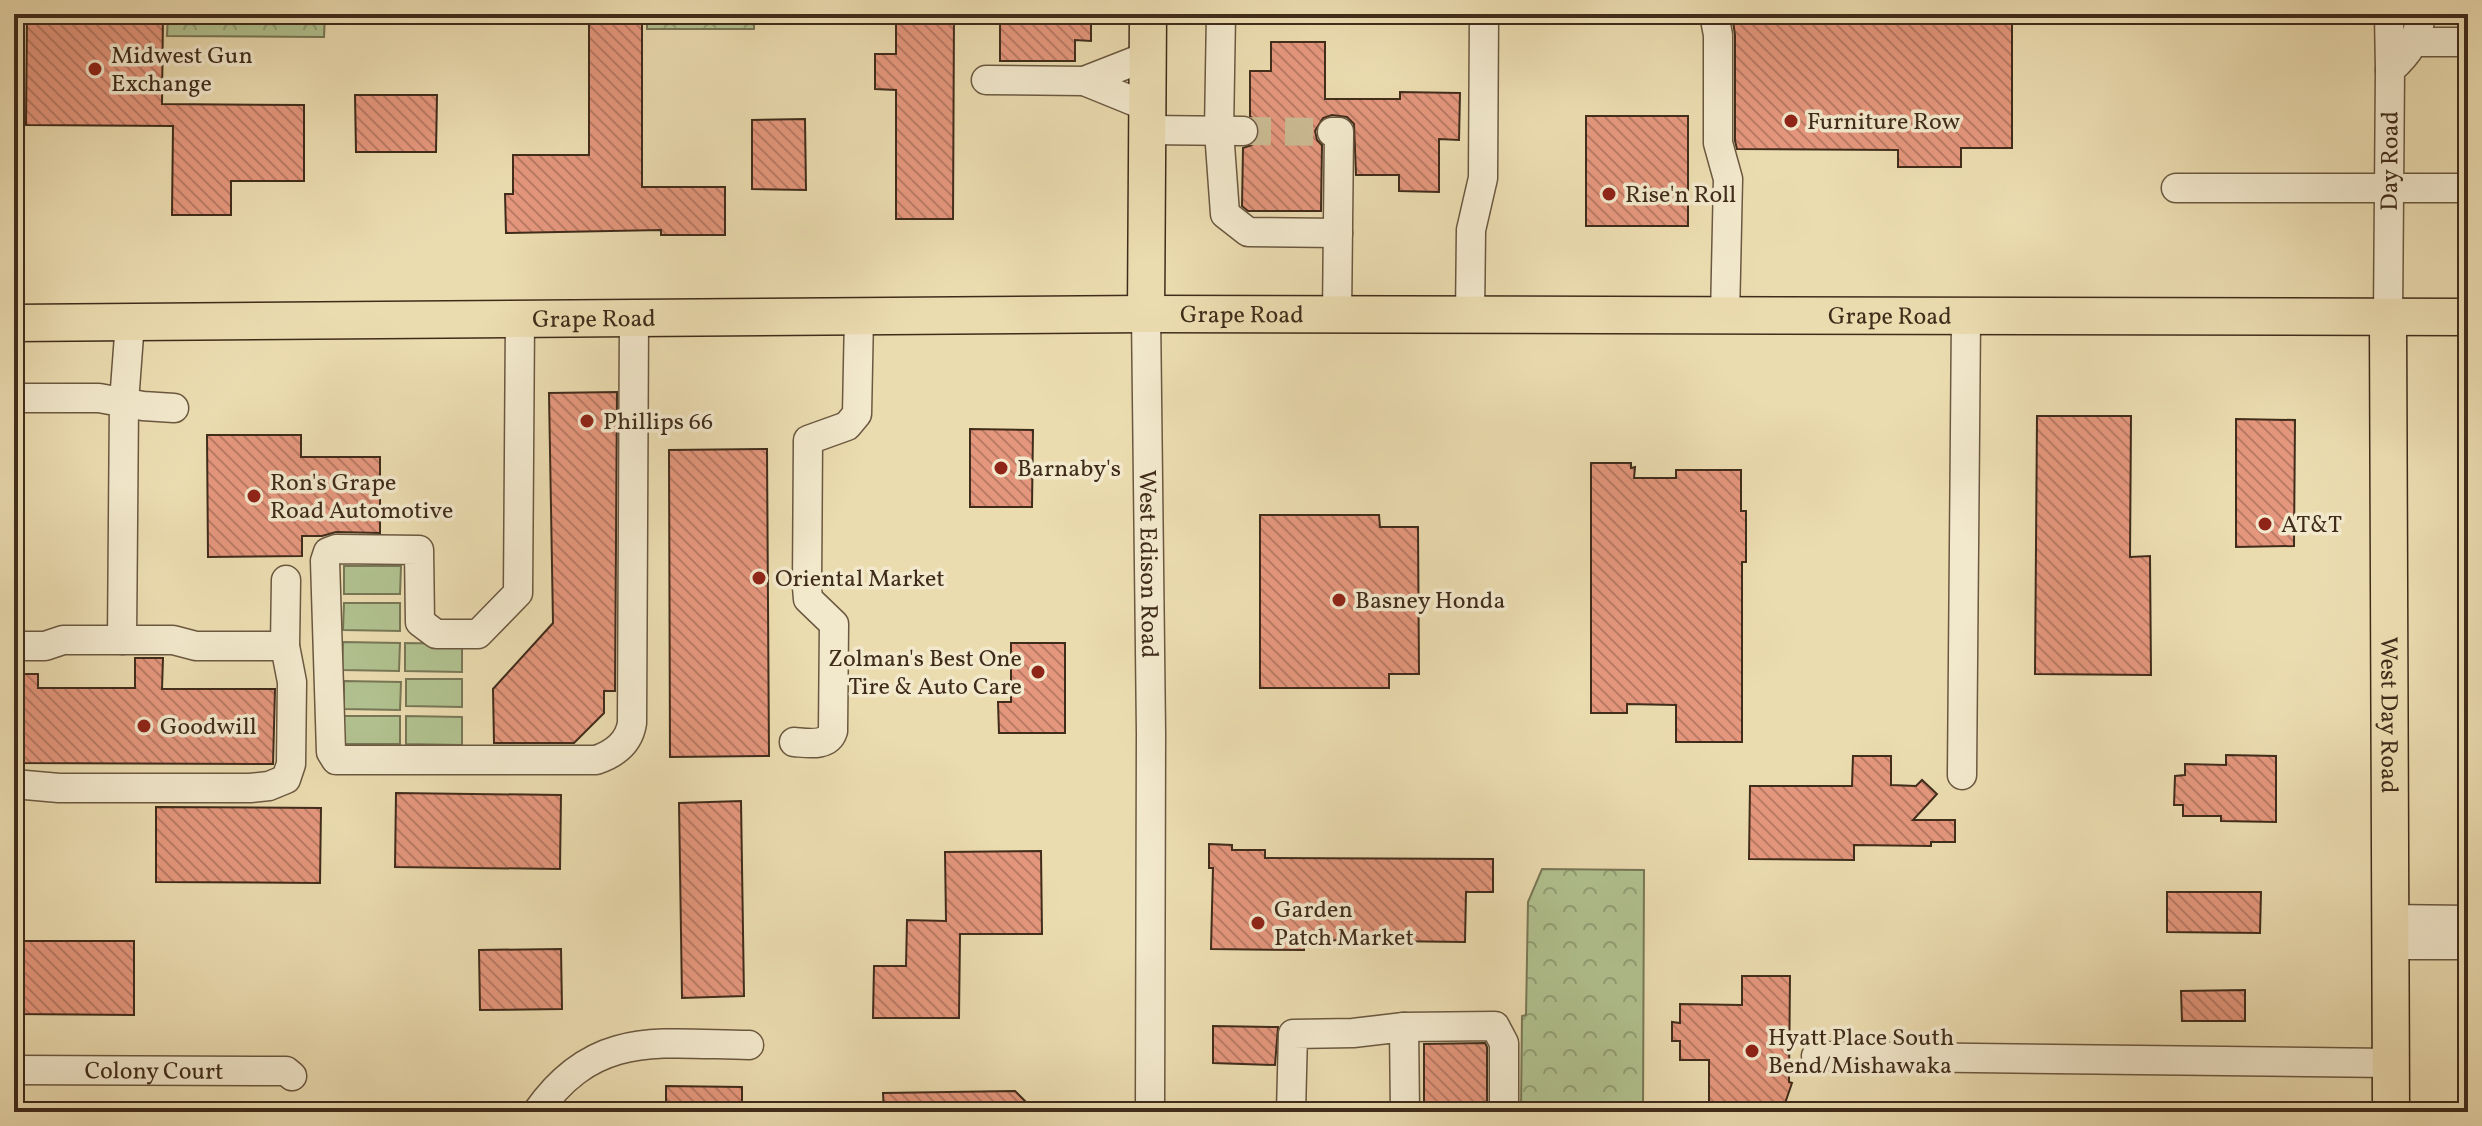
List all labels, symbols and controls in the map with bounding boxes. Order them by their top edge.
place label: Midwest Gun Exchange [111,40,253,102]
marker: Midwest Gun Exchange [86,60,104,78]
place label: Furniture Row [1807,106,1961,140]
street label: Day Road [2374,111,2409,211]
marker: Furniture Row [1782,112,1800,130]
place label: Rise'n Roll [1625,179,1736,213]
marker: Rise'n Roll [1600,185,1618,203]
street label: Grape Road [1180,299,1304,333]
street label: Grape Road [1828,301,1952,335]
street label: Grape Road [532,303,656,338]
place label: Phillips 66 [603,406,713,440]
marker: Phillips 66 [578,412,596,430]
place label: Barnaby's [1017,453,1121,487]
marker: Barnaby's [992,459,1010,477]
place label: Ron's Grape Road Automotive [270,467,453,529]
street label: West Edison Road [1129,469,1165,659]
marker: Ron's Grape Road Automotive [245,487,263,505]
place label: AT&T [2281,509,2342,543]
marker: AT&T [2256,515,2274,533]
place label: Oriental Market [775,563,945,597]
marker: Oriental Market [750,569,768,587]
place label: Basney Honda [1355,585,1505,619]
marker: Basney Honda [1330,591,1348,609]
street label: West Day Road [2370,636,2405,794]
place label: Zolman's Best One Tire & Auto Care [828,643,1022,705]
marker: Zolman's Best One Tire & Auto Care [1029,663,1047,681]
place label: Goodwill [160,711,257,745]
marker: Goodwill [135,717,153,735]
place label: Garden Patch Market [1274,894,1414,956]
marker: Garden Patch Market [1249,914,1267,932]
place label: Hyatt Place South Bend/Mishawaka [1768,1022,1954,1084]
marker: Hyatt Place South Bend/Mishawaka [1743,1042,1761,1060]
street label: Colony Court [84,1055,224,1090]

